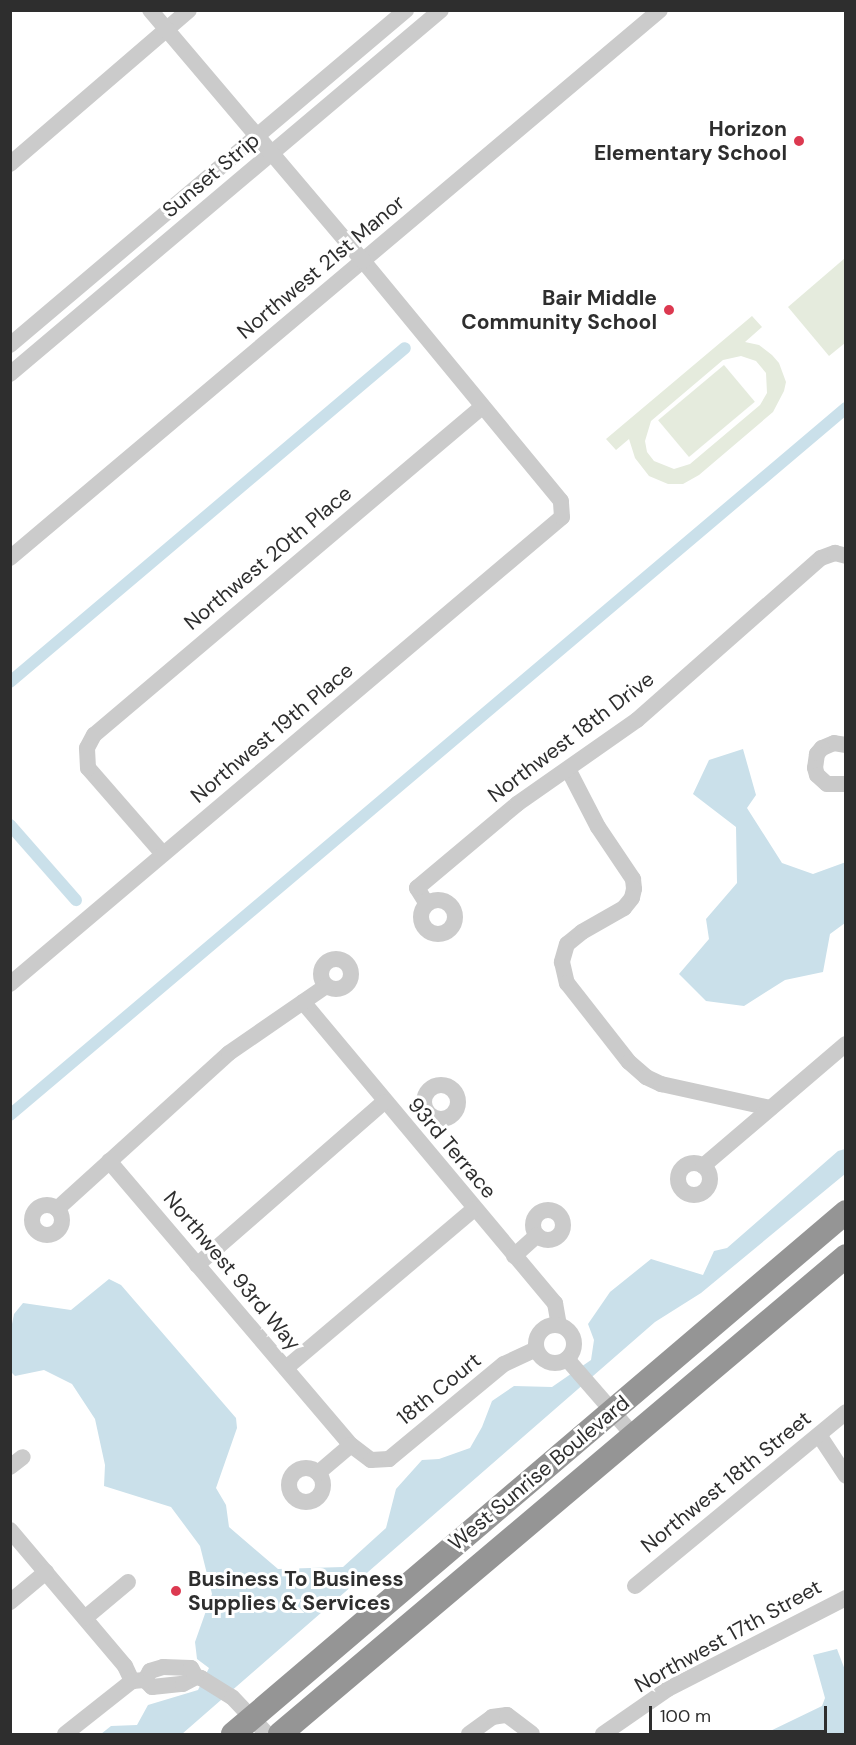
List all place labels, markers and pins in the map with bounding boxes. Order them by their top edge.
place label: Horizon Elementary School [594,116,787,166]
marker: Horizon Elementary School [792,134,806,148]
place label: Bair Middle Community School [461,285,657,335]
marker: Bair Middle Community School [662,303,676,317]
place label: Business To Business Supplies & Services [188,1566,404,1616]
marker: Business To Business Supplies & Services [169,1584,183,1598]

